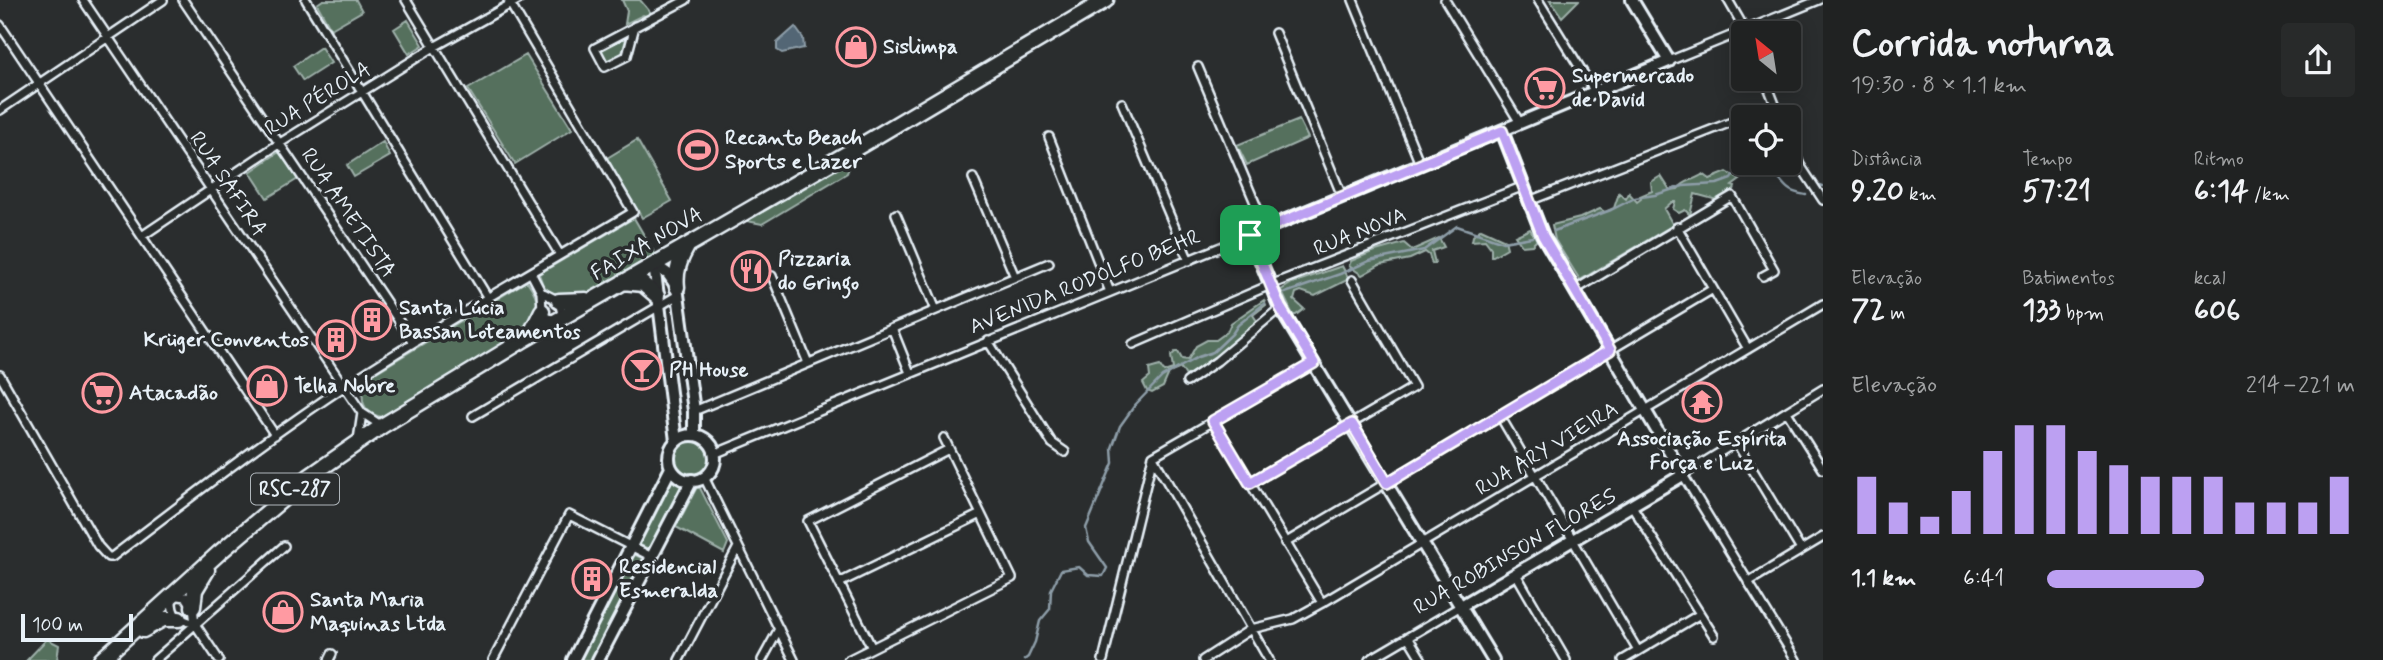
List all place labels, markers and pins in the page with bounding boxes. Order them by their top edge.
shop icon: Sislimpa [835,26,877,68]
place label: Sislimpa [883,33,958,61]
place label: Supermercado de David [1572,62,1695,114]
supermarket icon: Supermercado de David [1524,67,1566,109]
place label: Recanto Beach Sports e Lazer [725,124,863,176]
sports icon: Recanto Beach Sports e Lazer [677,129,719,171]
pin [1220,205,1280,265]
place label: Pizzaria do Gringo [778,245,859,299]
restaurant icon: Pizzaria do Gringo [730,250,772,292]
place label: Santa Lúcia Bassan Loteamentos [399,294,581,346]
building icon: Santa Lúcia Bassan Loteamentos [351,299,393,341]
building icon: Krüger Conventos [315,319,357,361]
place label: Krüger Conventos [144,326,310,354]
bar icon: PH House [621,349,663,391]
place label: PH House [669,356,748,384]
shop icon: Telha Nobre [246,365,288,407]
supermarket icon: Atacadão [81,372,123,414]
place label: Telha Nobre [294,372,396,400]
place label: Atacadão [129,379,218,407]
temple icon: Associação Espírita Força e Luz [1681,381,1723,423]
place label: Associação Espírita Força e Luz [1617,425,1787,477]
place label: Residencial Esmeralda [619,553,719,605]
building icon: Residencial Esmeralda [571,558,613,600]
place label: Santa Maria Maquinas Ltda [310,586,447,638]
shop icon: Santa Maria Maquinas Ltda [262,591,304,633]

